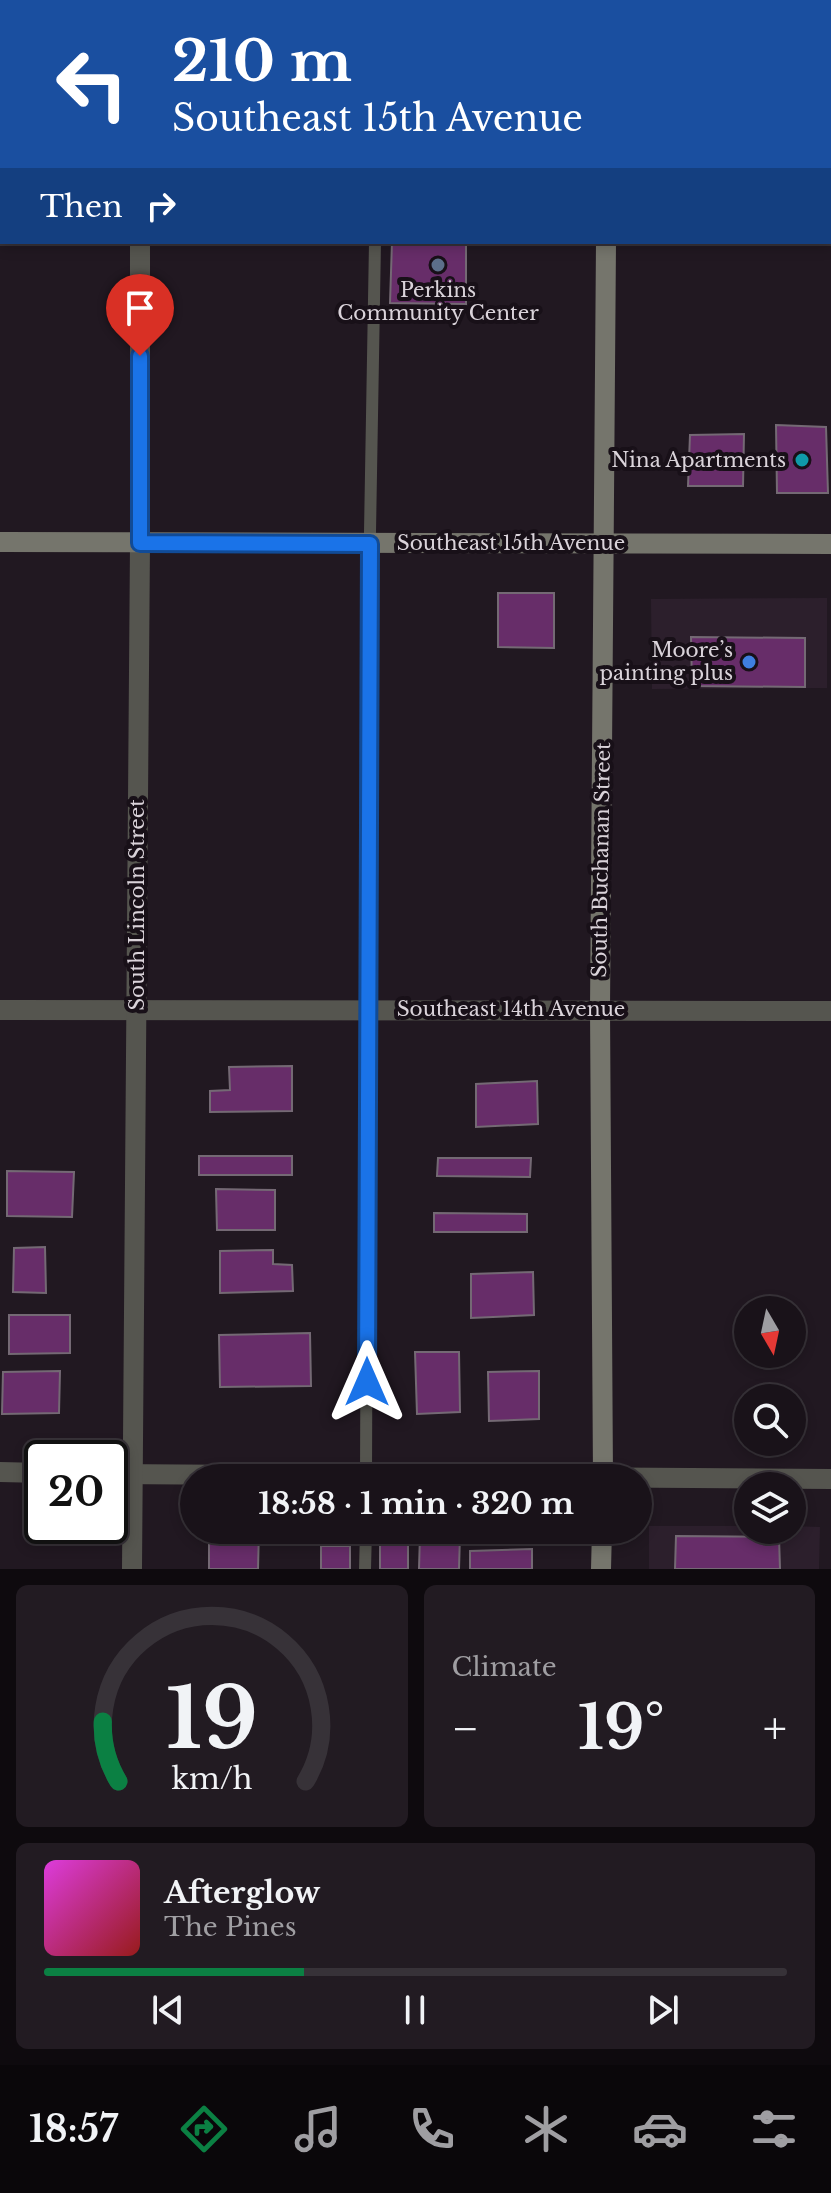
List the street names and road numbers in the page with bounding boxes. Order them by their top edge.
street label: Southeast 15th Avenue [397,531,625,555]
street label: South Buchanan Street [587,742,615,978]
street label: South Lincoln Street [125,799,149,1011]
street label: Southeast 14th Avenue [397,997,625,1021]

